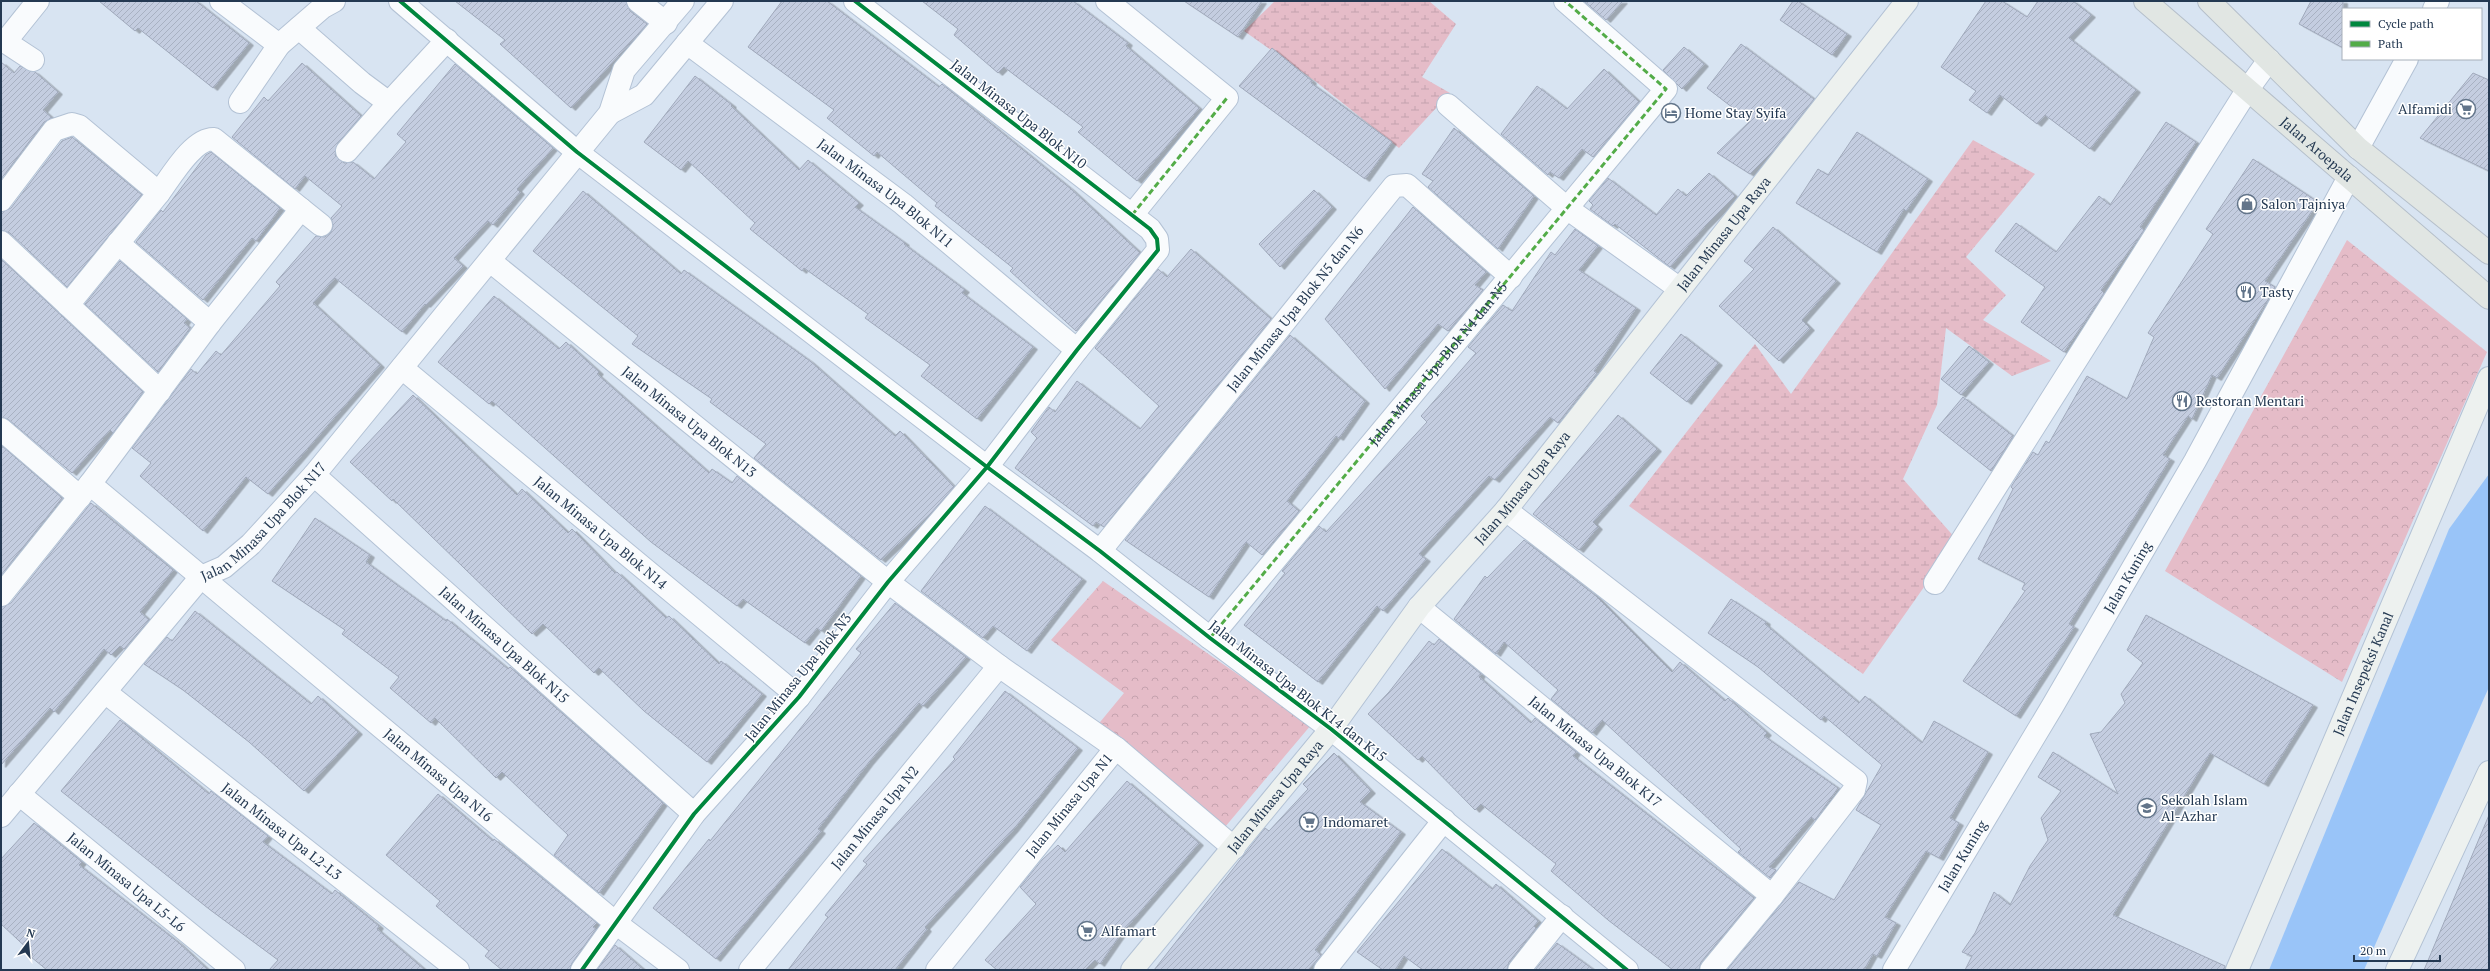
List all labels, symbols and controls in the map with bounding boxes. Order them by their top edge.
legend [2342,8,2482,60]
text: Cycle path [2378,16,2434,31]
text: Path [2378,36,2403,51]
street label: Jalan Minasa Upa Blok N10 [948,55,1091,173]
supermarket icon: Alfamidi [2455,98,2477,120]
place label: Alfamidi [2398,99,2452,118]
hotel icon: Home Stay Syifa [1660,102,1682,124]
place label: Home Stay Syifa [1685,103,1786,122]
street label: Jalan Aroepala [2277,112,2358,186]
street label: Jalan Minasa Upa Blok N11 [814,134,958,252]
street label: Jalan Minasa Upa Raya [1672,172,1774,295]
shop icon: Salon Tajniya [2236,193,2258,215]
place label: Salon Tajniya [2261,194,2345,213]
street label: Jalan Minasa Upa Blok N5 dan N6 [1222,221,1368,395]
street label: Jalan Minasa Upa Blok N4 dan N5 [1364,277,1511,449]
restaurant icon: Tasty [2235,281,2257,303]
place label: Tasty [2260,282,2295,301]
street label: Jalan Minasa Upa Blok N13 [618,361,761,481]
restaurant icon: Restoran Mentari [2171,390,2193,412]
place label: Restoran Mentari [2196,391,2304,410]
street label: Jalan Minasa Upa Raya [1470,427,1574,548]
street label: Jalan Minasa Upa Blok N17 [198,458,330,585]
street label: Jalan Minasa Upa Blok N14 [530,471,672,593]
street label: Jalan Kuning [2099,537,2156,616]
street label: Jalan Minasa Upa Blok N15 [436,582,573,707]
street label: Jalan Minasa Upa Blok N3 [740,609,855,745]
street label: Jalan Insepeksi Kanal [2328,609,2397,738]
street label: Jalan Minasa Upa Blok K14 dan K15 [1206,615,1391,766]
street label: Jalan Minasa Upa Blok K17 [1525,691,1666,811]
street label: Jalan Minasa Upa N16 [380,724,498,826]
street label: Jalan Minasa Upa Raya [1223,736,1327,857]
street label: Jalan Minasa Upa N1 [1021,749,1116,861]
street label: Jalan Minasa Upa N2 [826,761,923,873]
street label: Jalan Minasa Upa L2-L3 [218,778,346,884]
place label: Sekolah Islam Al-Azhar [2161,790,2248,825]
school or university icon: Sekolah Islam Al-Azhar [2136,797,2158,819]
supermarket icon: Indomaret [1298,811,1320,833]
place label: Indomaret [1323,812,1389,831]
street label: Jalan Kuning [1933,816,1991,895]
street label: Jalan Minasa Upa L5-L6 [64,828,190,936]
supermarket icon: Alfamart [1076,920,1098,942]
place label: Alfamart [1101,921,1157,940]
north arrow [8,923,48,963]
text: N [25,926,37,941]
scale bar [2354,937,2440,963]
text: 20 m [2360,943,2387,958]

